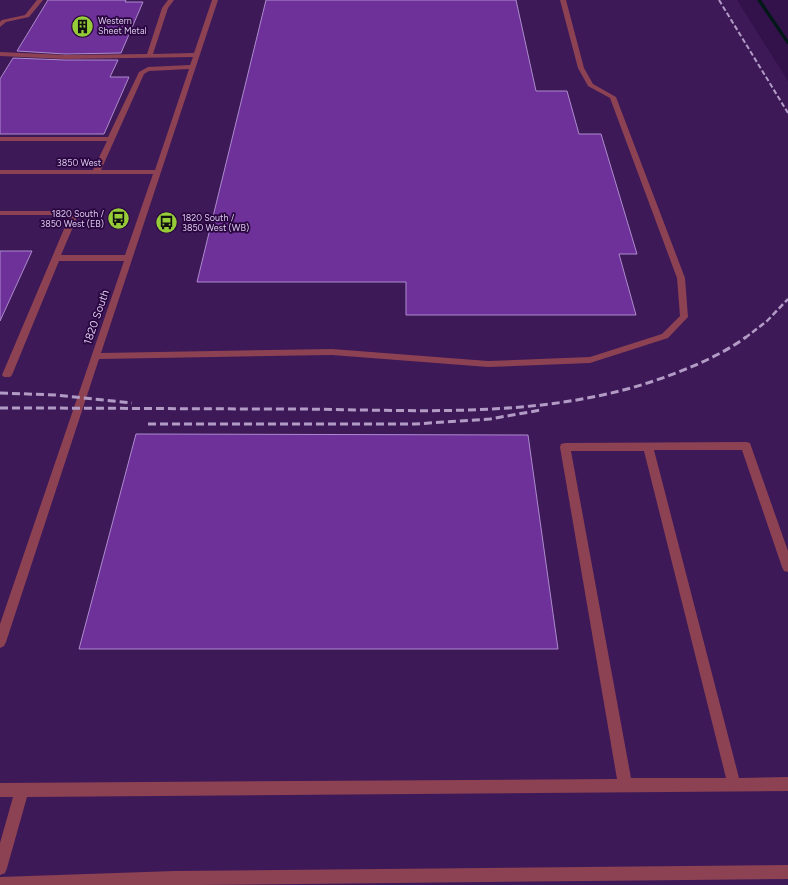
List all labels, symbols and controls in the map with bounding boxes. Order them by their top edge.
building icon: Western Sheet Metal [69,13,95,39]
place label: Western Sheet Metal [98,15,146,36]
street label: 3850 West [57,157,102,168]
bus stop icon: 1820 South / 3850 West (EB) [106,206,132,232]
place label: 1820 South / 3850 West (EB) [40,208,104,229]
bus stop icon: 1820 South / 3850 West (WB) [153,210,179,236]
place label: 1820 South / 3850 West (WB) [182,212,249,233]
street label: 1820 South [81,288,112,346]

